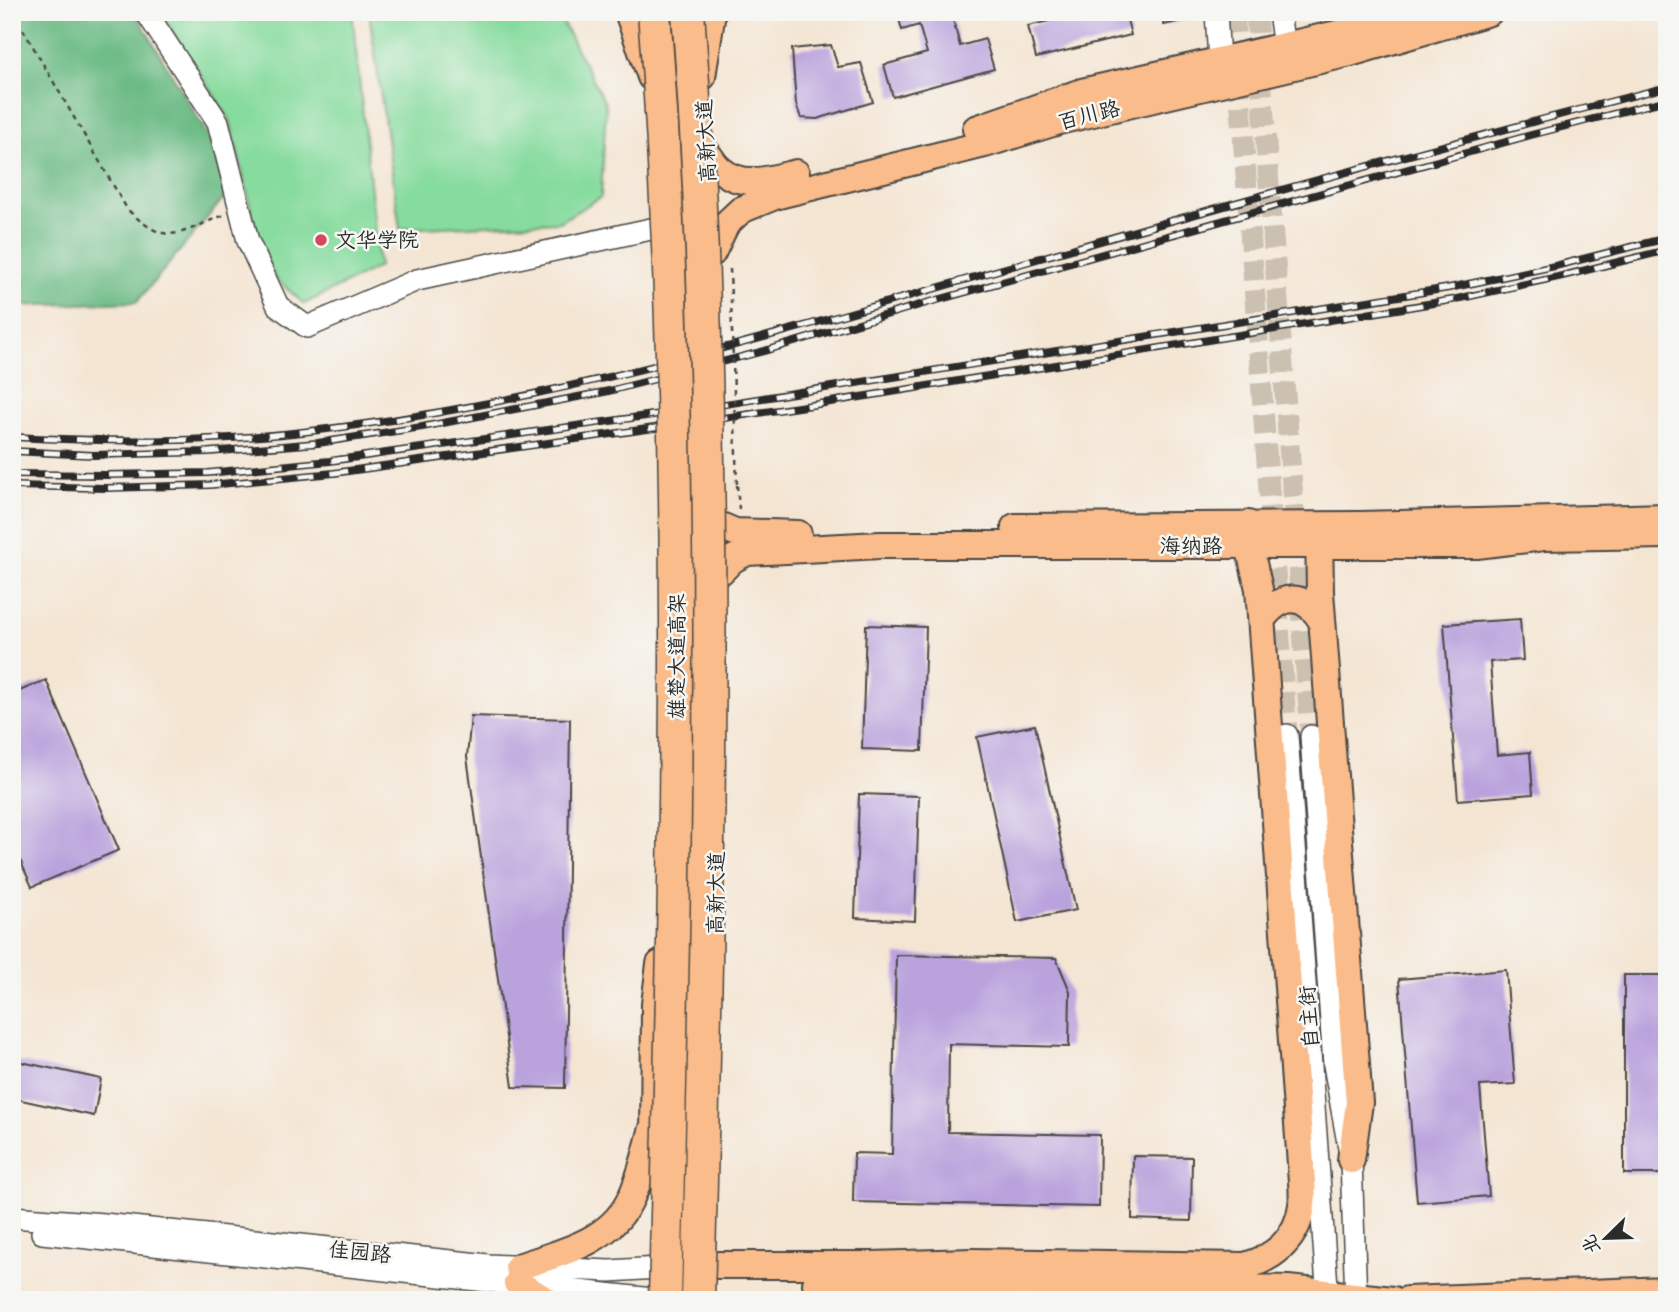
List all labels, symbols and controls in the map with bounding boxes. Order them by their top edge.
street label: 百川路 [1055,95,1123,136]
street label: 高新大道 [691,98,722,184]
place label: 文华学院 [335,227,419,254]
marker: 文华学院 [313,232,329,248]
street label: 海纳路 [1160,533,1223,560]
street label: 雄楚大道高架 [664,593,691,719]
street label: 高新大道 [702,851,731,935]
street label: 自主街 [1294,985,1325,1049]
north arrow [1570,1204,1640,1274]
text: 北 [1577,1231,1606,1258]
street label: 佳园路 [327,1236,393,1269]

